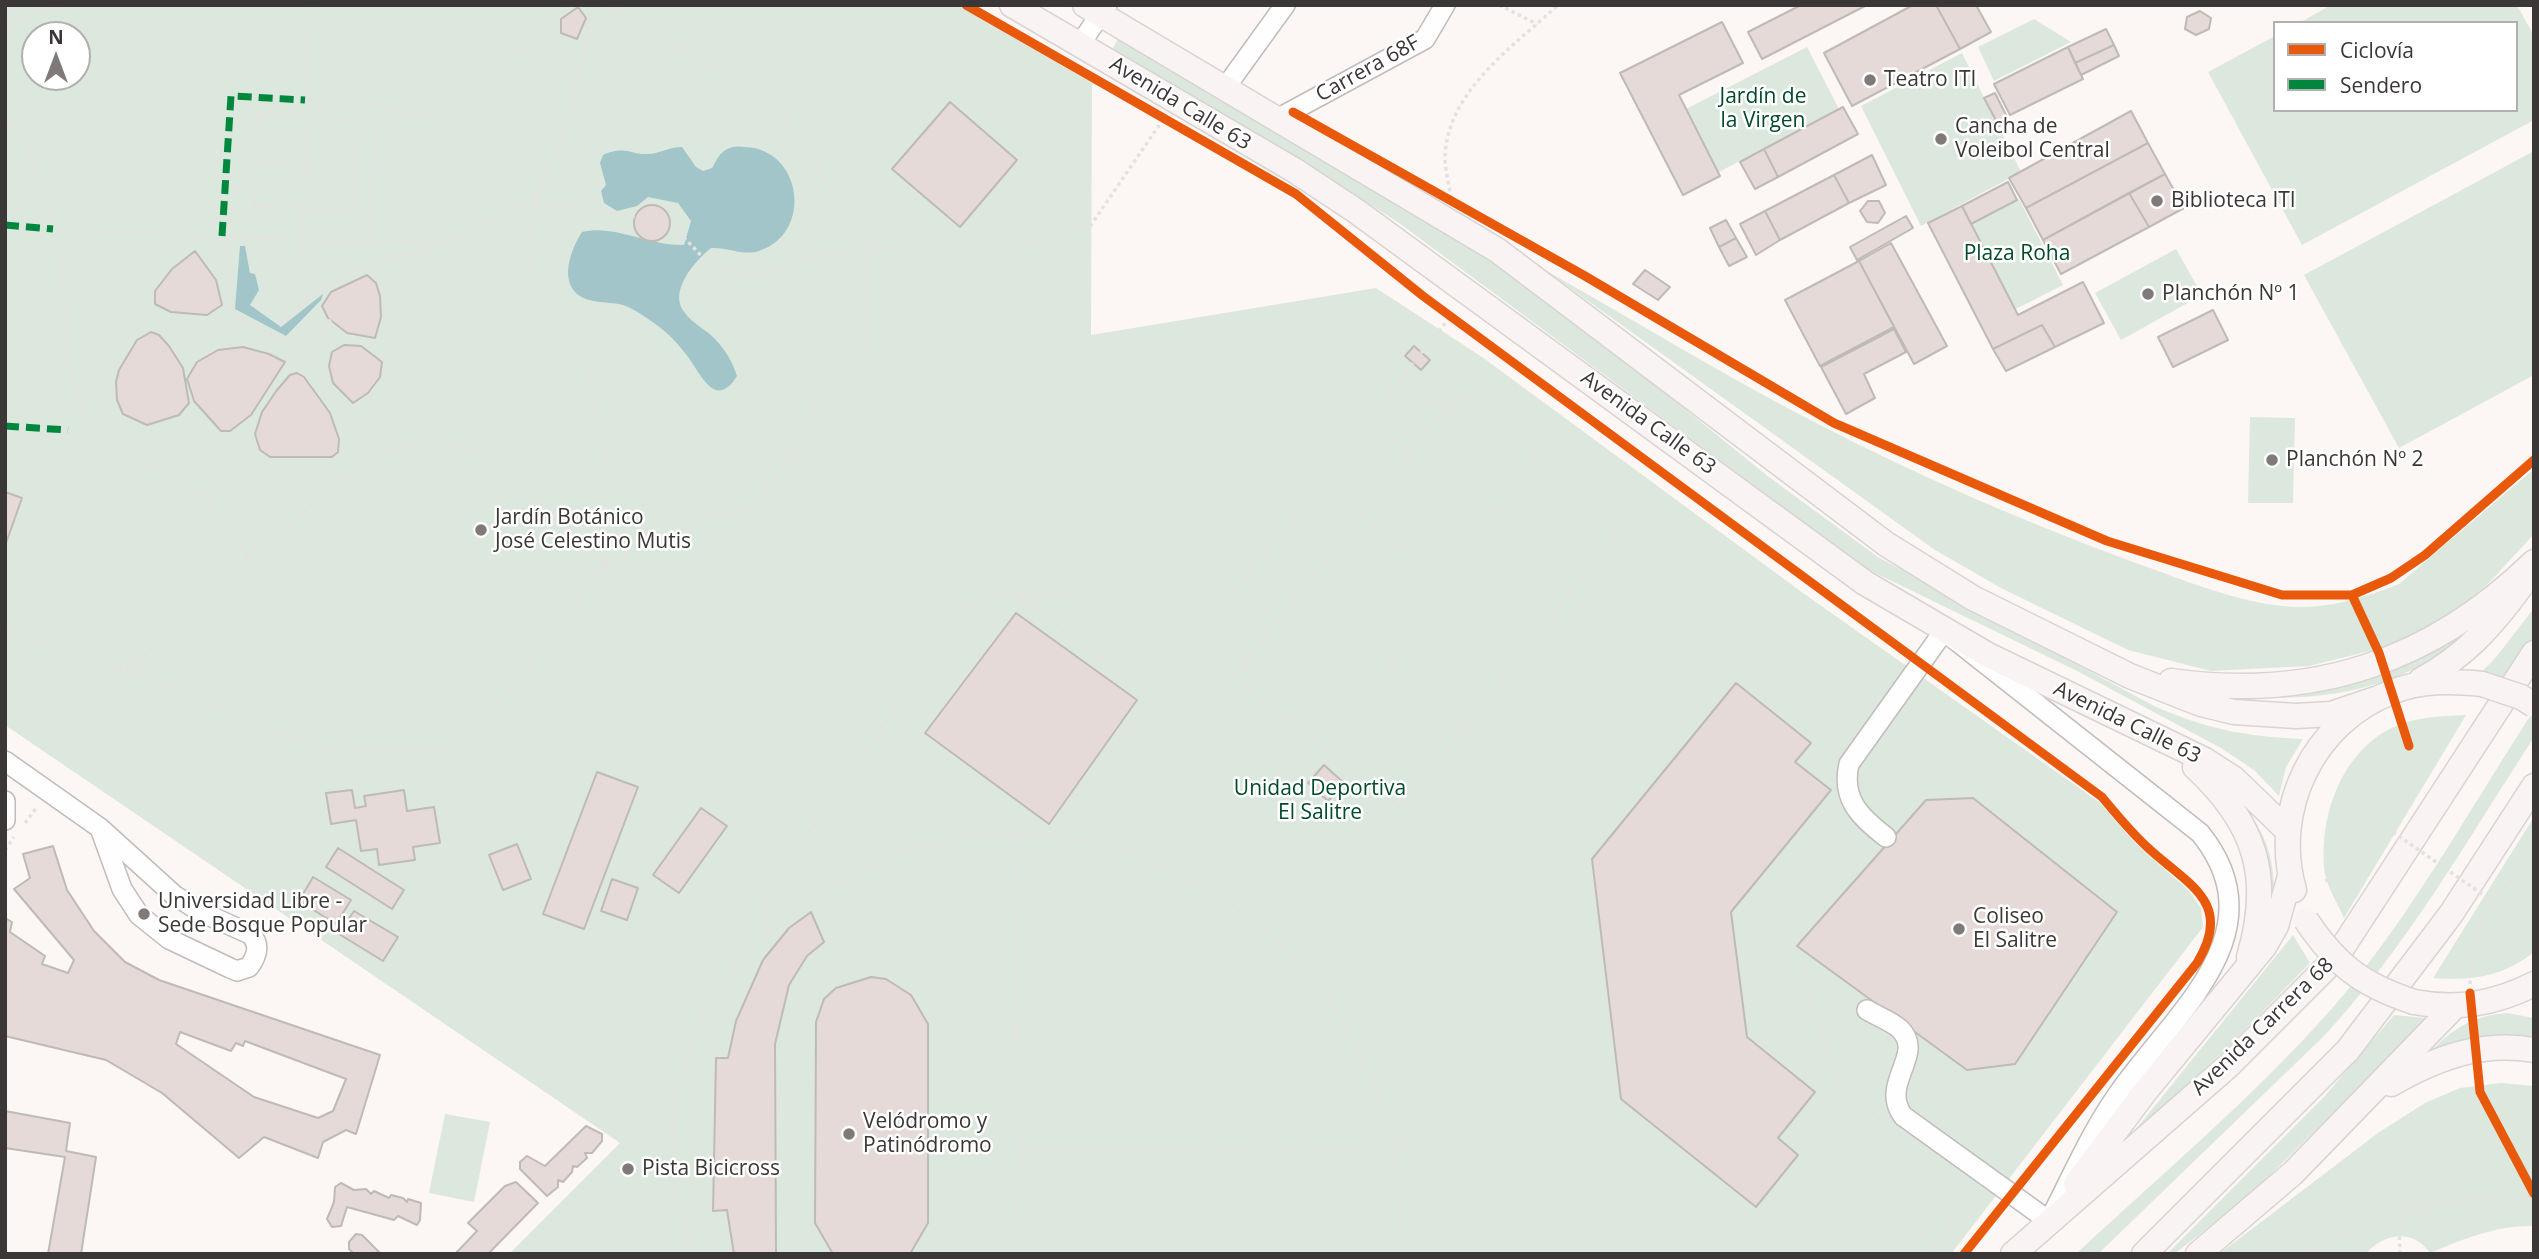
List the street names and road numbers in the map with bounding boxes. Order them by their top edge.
street label: Carrera 68F [1312,30,1424,108]
street label: Avenida Calle 63 [1105,52,1255,156]
street label: Avenida Calle 63 [1576,366,1720,480]
street label: Avenida Calle 63 [2049,677,2205,769]
street label: Avenida Carrera 68 [2187,953,2339,1101]

